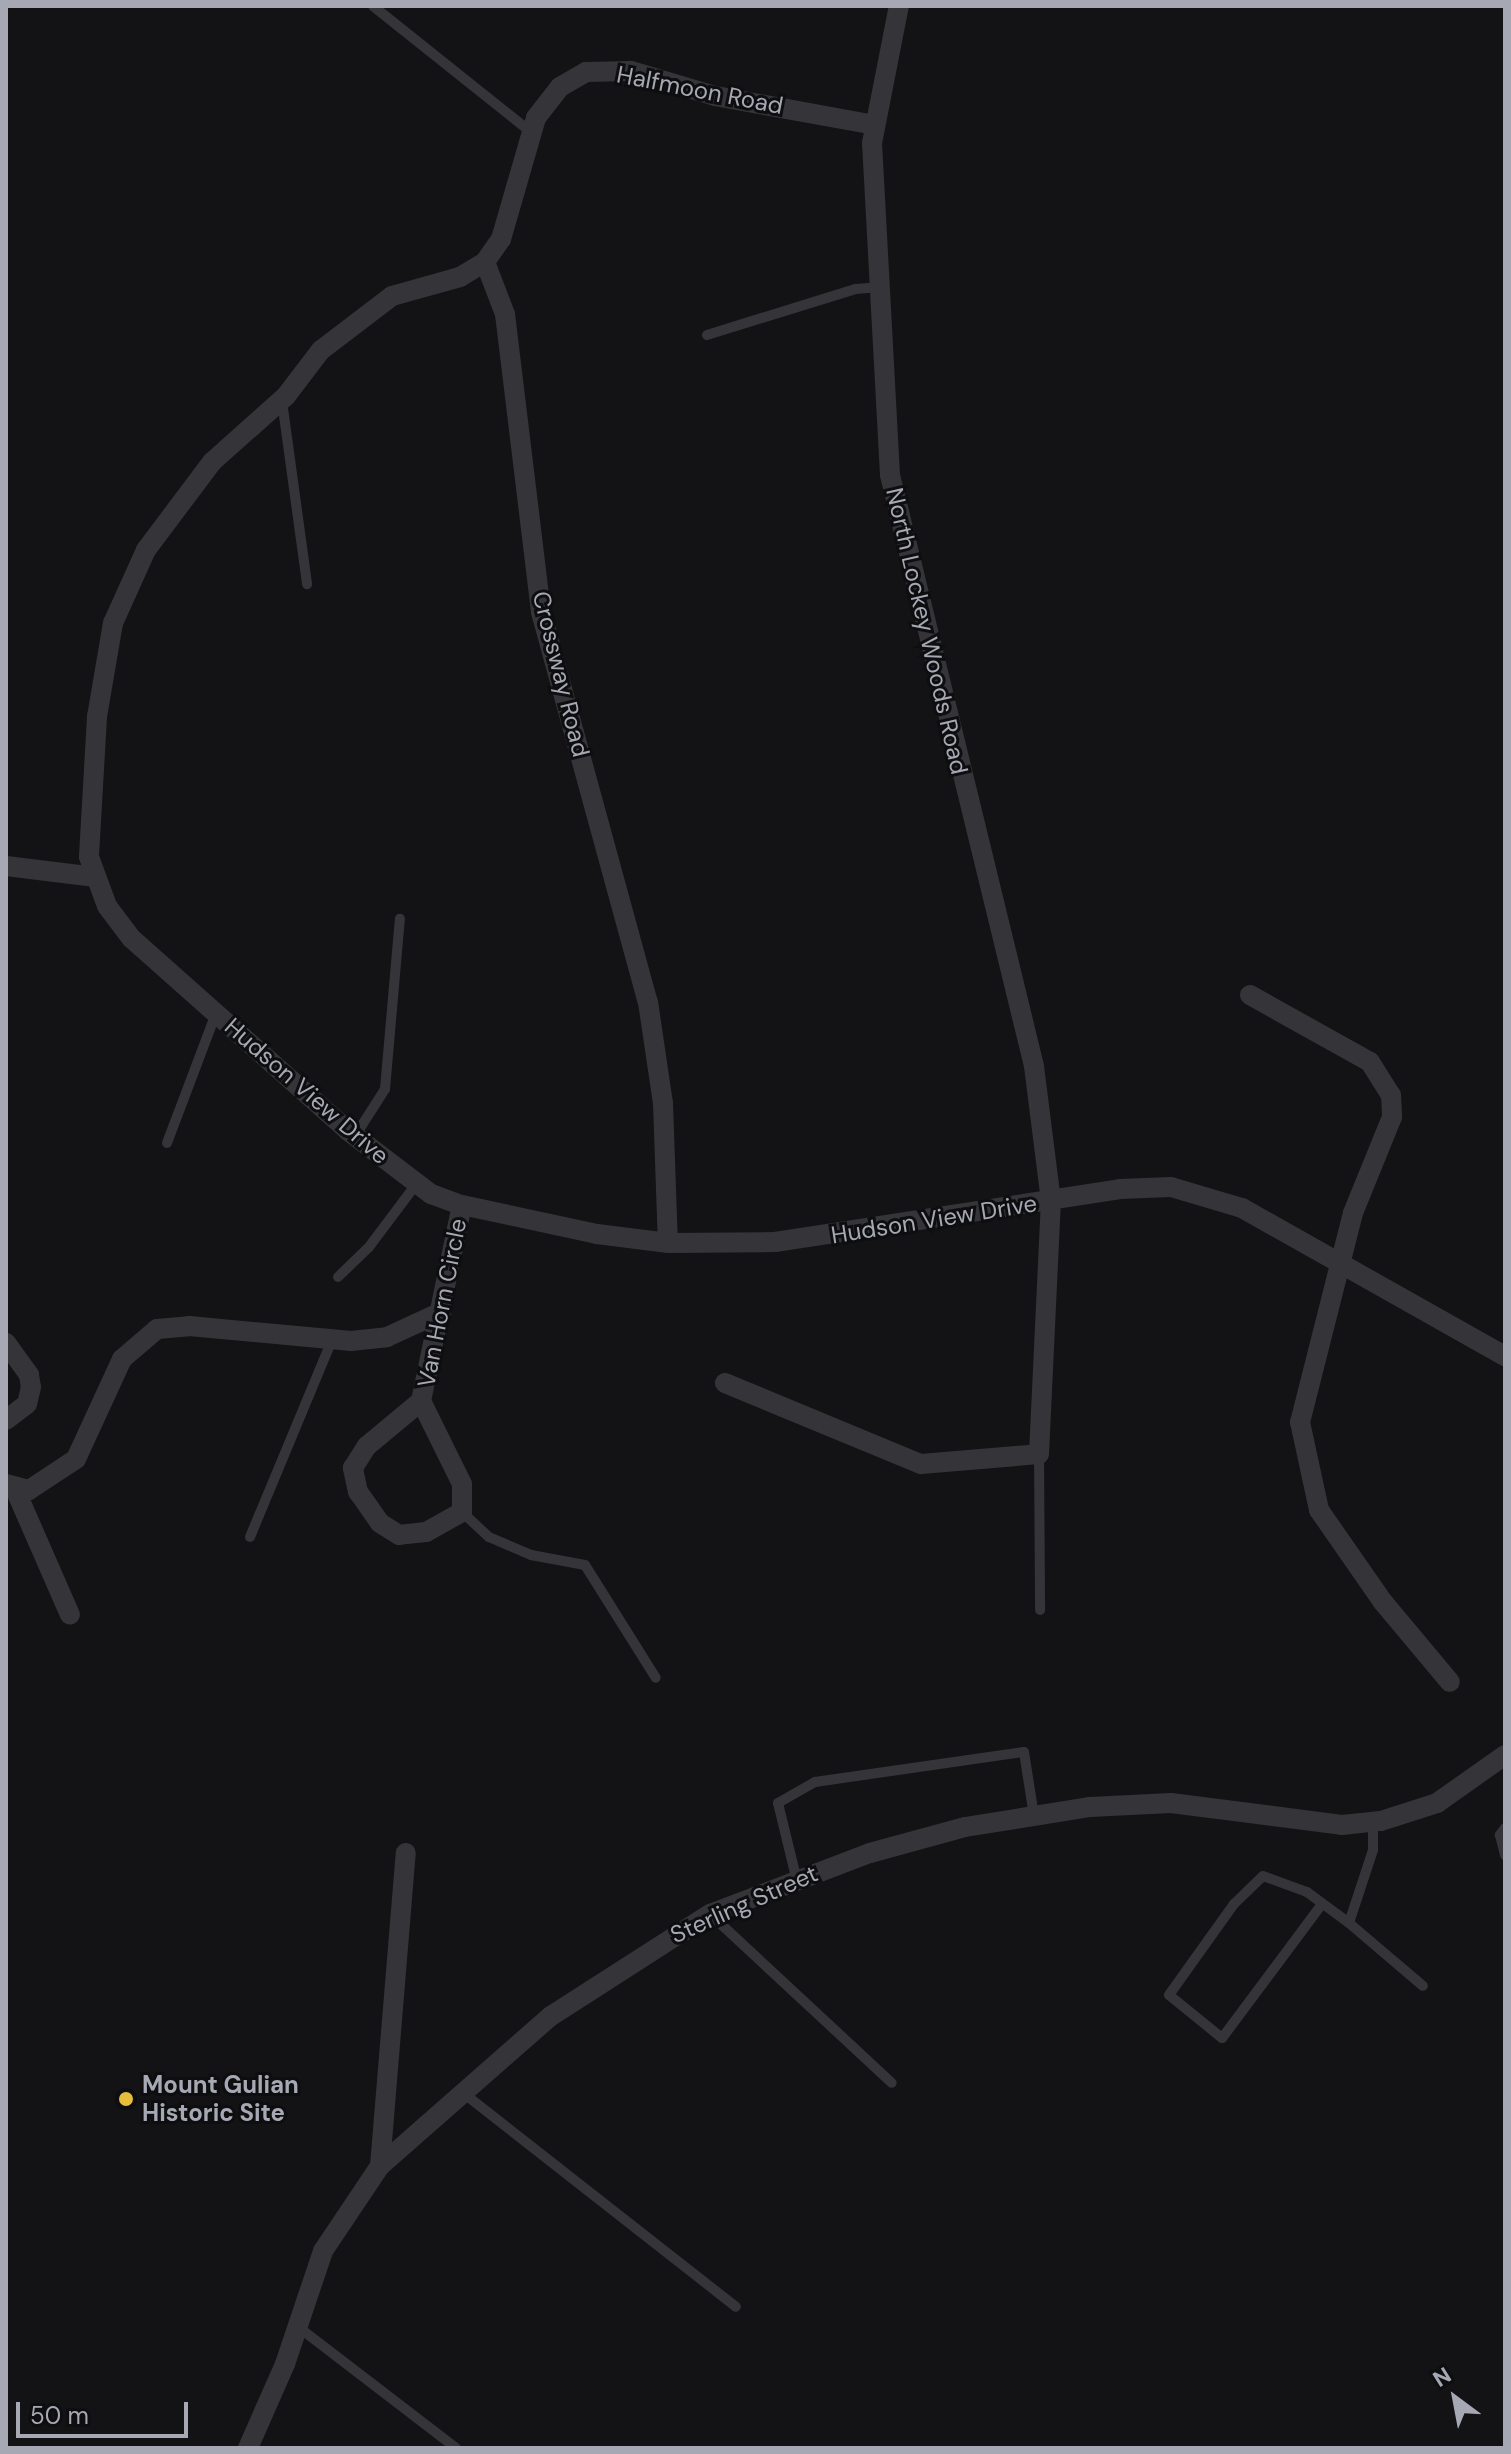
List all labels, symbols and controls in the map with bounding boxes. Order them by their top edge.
street label: Halfmoon Road [614,60,786,120]
street label: North Lockey Woods Road [880,485,974,777]
street label: Crossway Road [527,588,595,760]
street label: Hudson View Drive [219,1012,395,1170]
street label: Hudson View Drive [829,1189,1039,1249]
street label: Van Horn Circle [411,1216,473,1390]
street label: Sterling Street [666,1859,822,1949]
place label: Mount Gulian Historic Site [142,2071,299,2127]
marker: Mount Gulian Historic Site [117,2090,135,2108]
north arrow [1415,2358,1495,2438]
text: N [1428,2361,1456,2394]
scale bar [20,2386,192,2436]
text: 50 m [30,2400,89,2431]

